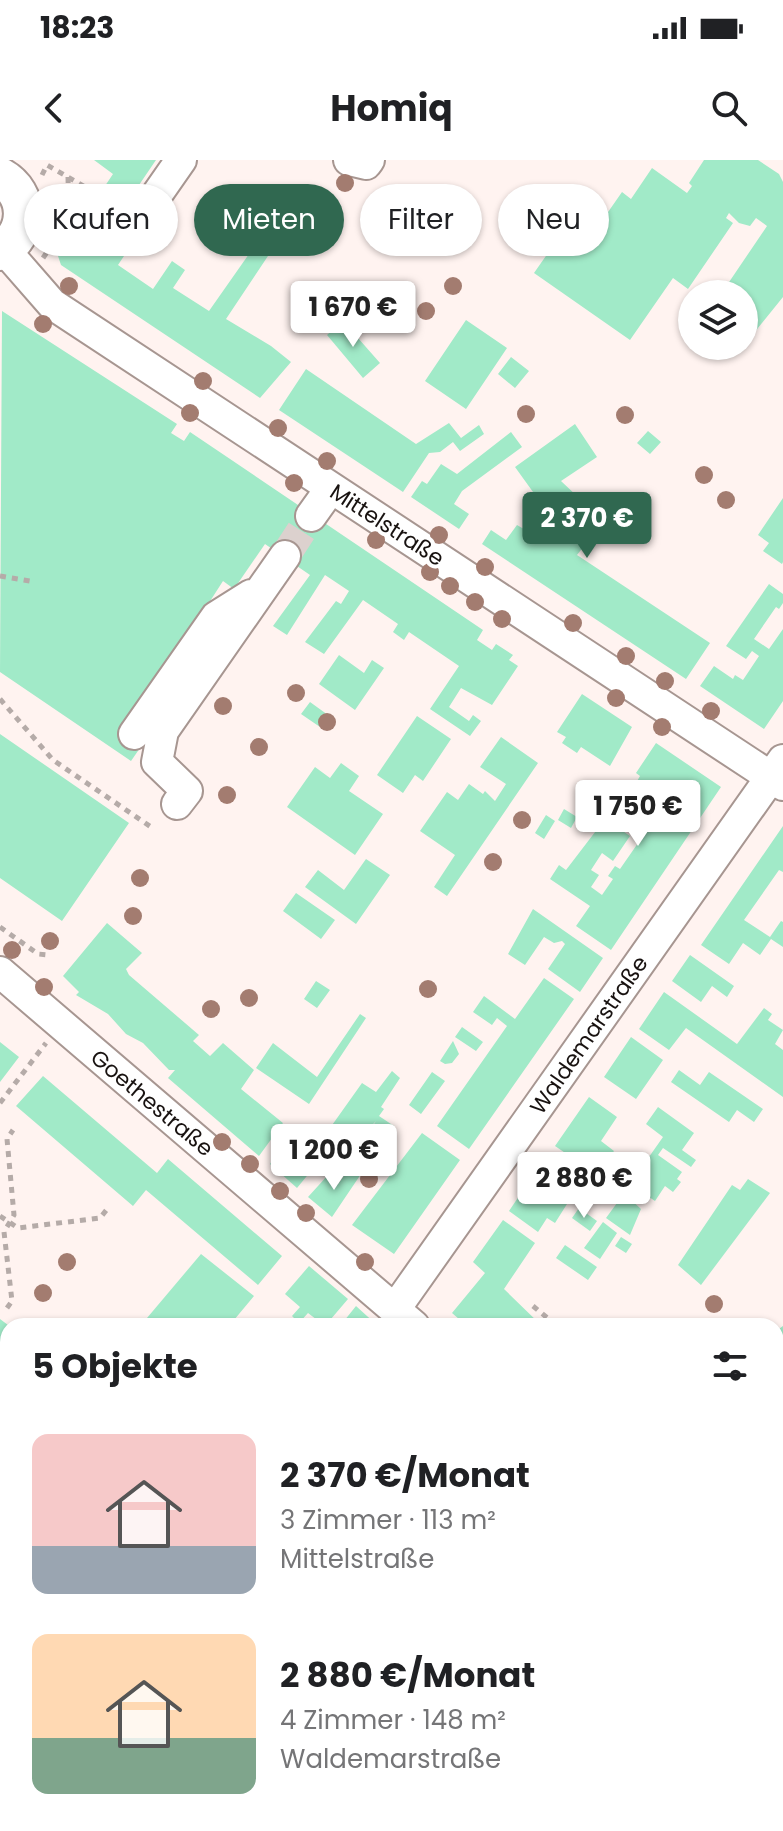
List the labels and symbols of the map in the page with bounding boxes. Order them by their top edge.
pin: 1 670 € [279,281,427,349]
street label: Mittelstraße [324,476,450,574]
pin: 2 370 € [513,492,661,560]
pin: 1 750 € [564,780,712,848]
street label: Waldemarstraße [523,949,655,1121]
street label: Goethestraße [84,1042,220,1164]
pin: 1 200 € [260,1124,408,1192]
pin: 2 880 € [510,1152,658,1220]

